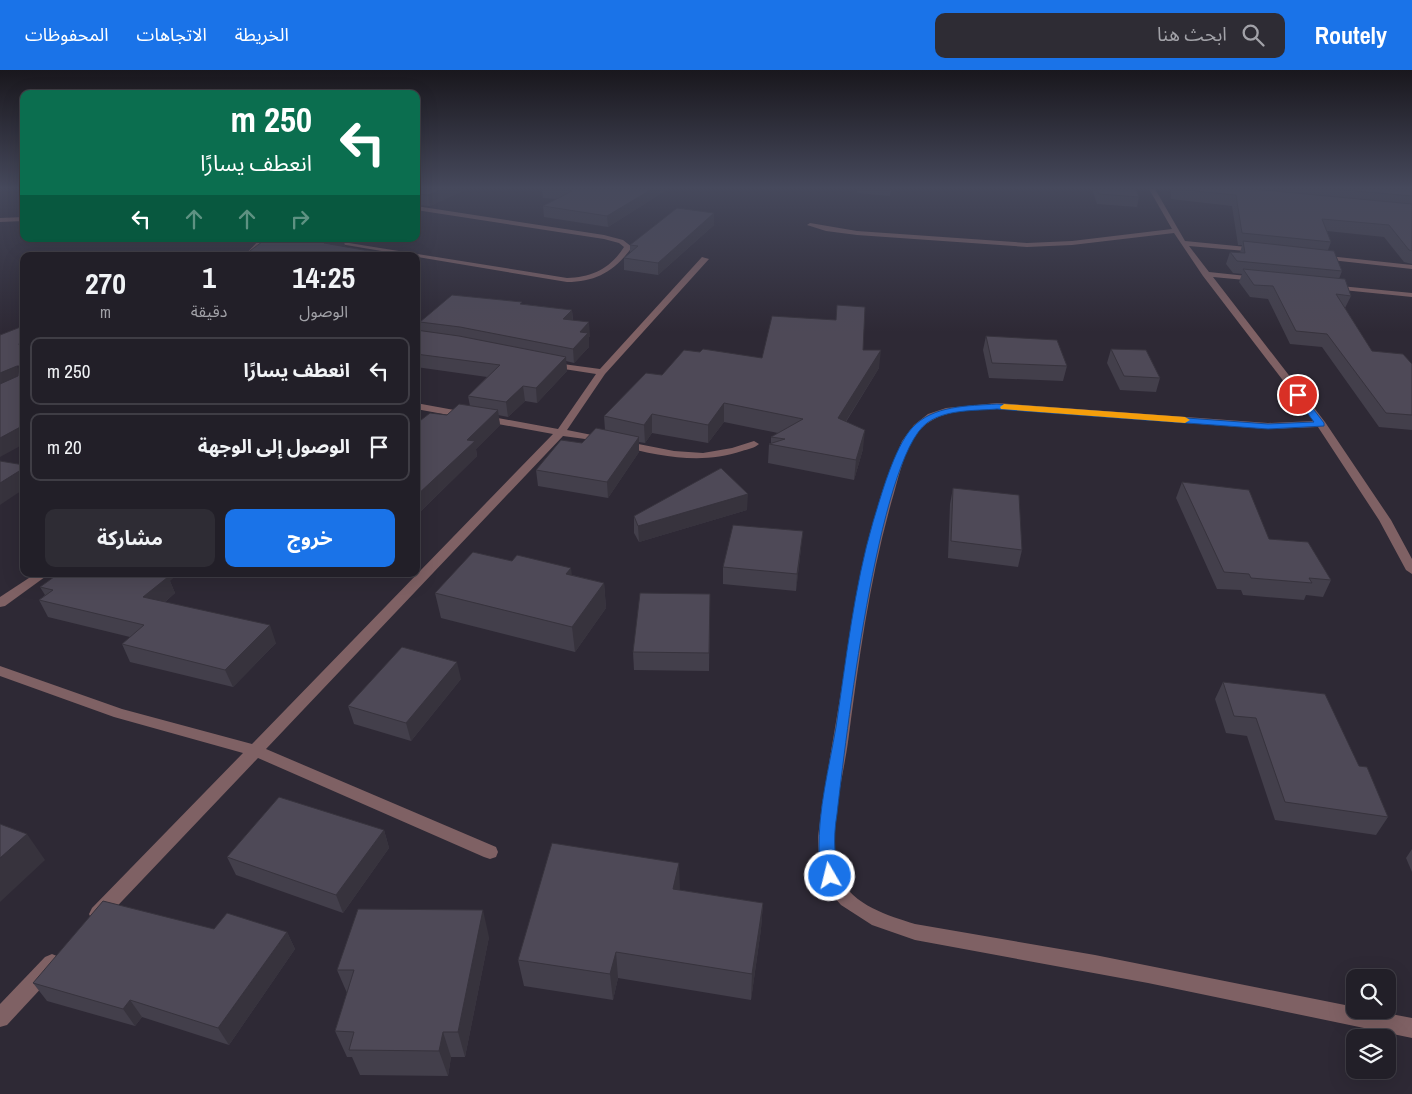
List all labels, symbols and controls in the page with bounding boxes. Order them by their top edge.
search box [935,13,1285,58]
text: Routely [1315,19,1387,51]
text: ابحث هنا [1157,21,1227,47]
icon: search [1239,21,1267,49]
text: المحفوظات [25,22,109,47]
text: الاتجاهات [137,22,207,47]
text: الخريطة [235,22,289,47]
text: 250 m [231,96,312,143]
icon: left [330,110,395,175]
text: انعطف يسارًا [200,148,312,178]
icon: left [127,205,155,233]
icon: ahead [180,205,208,233]
icon: ahead [233,205,261,233]
icon: right [286,205,314,233]
text: 1 [202,257,216,297]
text: 14:25 [292,257,355,297]
text: 270 [85,263,126,303]
text: دقيقة [191,300,227,322]
text: الوصول [299,300,348,322]
text: m [100,301,111,323]
text: انعطف يسارًا [244,357,350,383]
icon: left [365,357,393,385]
text: 250 m [47,358,90,384]
pin [1277,374,1319,416]
icon: arrive [1284,381,1312,409]
text: الوصول إلى الوجهة [198,433,350,459]
icon: arrive [365,433,393,461]
text: 20 m [47,434,82,460]
button: مشاركة [45,509,215,567]
button: خروج [225,509,395,567]
position arrow [803,849,855,901]
map controls [1346,969,1396,1079]
button: search [1346,969,1396,1019]
button: layers [1346,1029,1396,1079]

